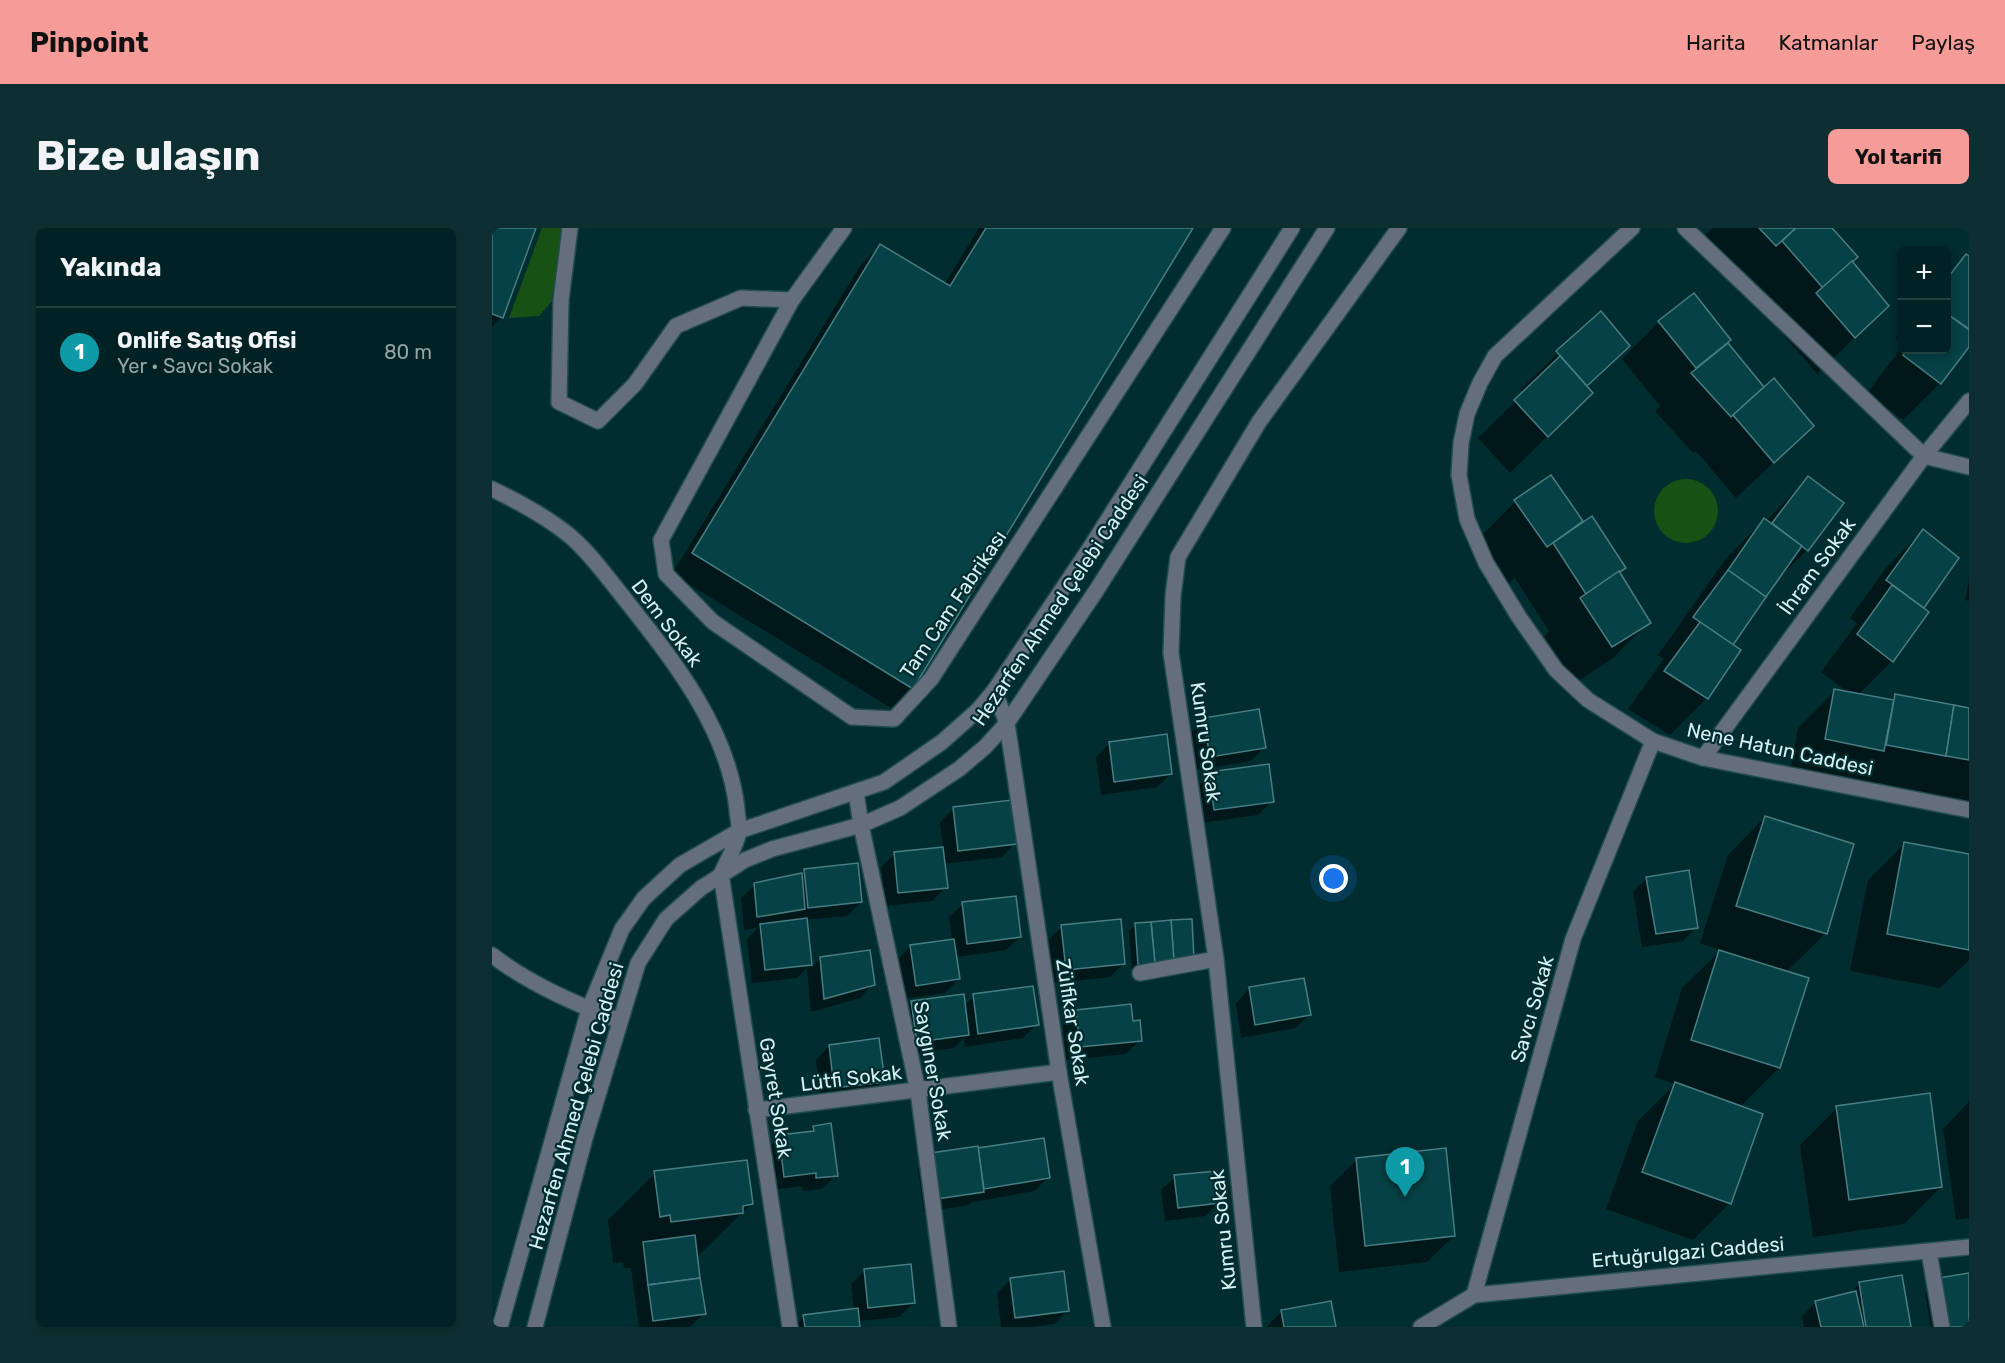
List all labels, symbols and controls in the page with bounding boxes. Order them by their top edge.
text: Pinpoint [30,26,149,59]
text: Harita [1686,30,1746,55]
text: Katmanlar [1779,30,1878,55]
text: Paylaş [1911,30,1975,55]
button: Yol tarifi [1828,129,1969,184]
text: Bize ulaşın [36,131,260,181]
map controls [1897,246,1951,354]
button: + [1897,246,1951,300]
text: Yakında [60,252,162,283]
button: − [1897,300,1951,354]
text: Onlife Satış Ofisi [117,327,297,354]
text: 1 [75,340,84,364]
text: 80 m [384,340,432,364]
text: Yer · Savcı Sokak [117,354,273,378]
street label: Hezarfen Ahmed Çelebi Caddesi [967,470,1153,730]
street label: İhram Sokak [1774,512,1861,619]
street label: Tam Cam Fabrikası [895,526,1011,682]
street label: Dem Sokak [626,575,708,672]
street label: Kumru Sokak [1186,680,1226,804]
street label: Nene Hatun Caddesi [1685,718,1875,780]
your location [1319,864,1348,893]
street label: Savcı Sokak [1505,952,1559,1065]
street label: Zülfikar Sokak [1051,957,1095,1088]
street label: Hezarfen Ahmed Çelebi Caddesi [523,960,629,1252]
street label: Saygıner Sokak [909,999,957,1143]
street label: Gayret Sokak [755,1036,798,1161]
street label: Lütfi Sokak [799,1060,904,1096]
pin: 1 [1386,1148,1424,1197]
street label: Kumru Sokak [1205,1168,1241,1292]
street label: Ertuğrulgazi Caddesi [1591,1232,1785,1272]

